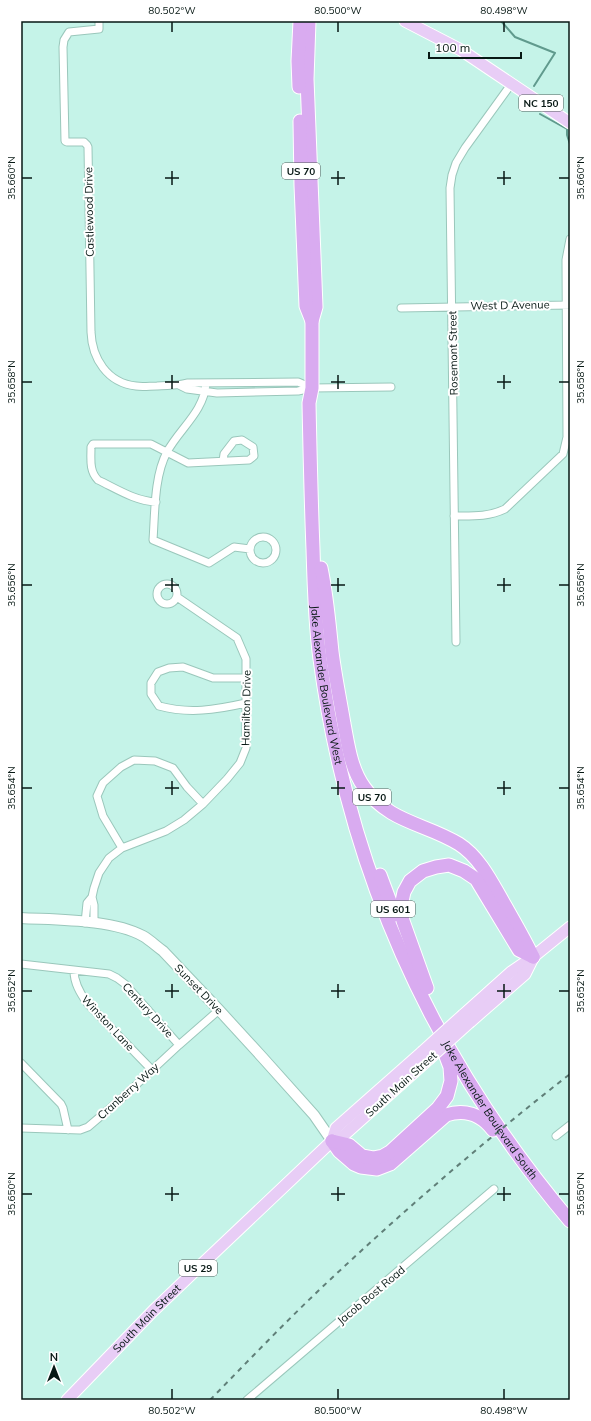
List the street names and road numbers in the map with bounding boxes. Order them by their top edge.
road number: NC 150 [519,95,563,111]
road number: US 70 [282,163,320,179]
street label: Castlewood Drive [81,167,97,257]
street label: West D Avenue [470,297,550,313]
street label: Rosemont Street [445,310,461,395]
street label: Jake Alexander Boulevard West [308,605,346,766]
street label: Hamilton Drive [238,670,254,746]
road number: US 70 [353,789,391,805]
road number: US 601 [371,901,415,917]
street label: Sunset Drive [172,961,226,1017]
street label: Century Drive [120,980,176,1040]
street label: Winston Lane [79,992,137,1054]
street label: Jake Alexander Boulevard South [439,1038,541,1182]
street label: South Main Street [362,1048,440,1120]
street label: Cranberry Way [94,1060,162,1122]
road number: US 29 [179,1260,217,1276]
street label: Jacob Bost Road [334,1263,408,1327]
street label: South Main Street [110,1281,184,1356]

